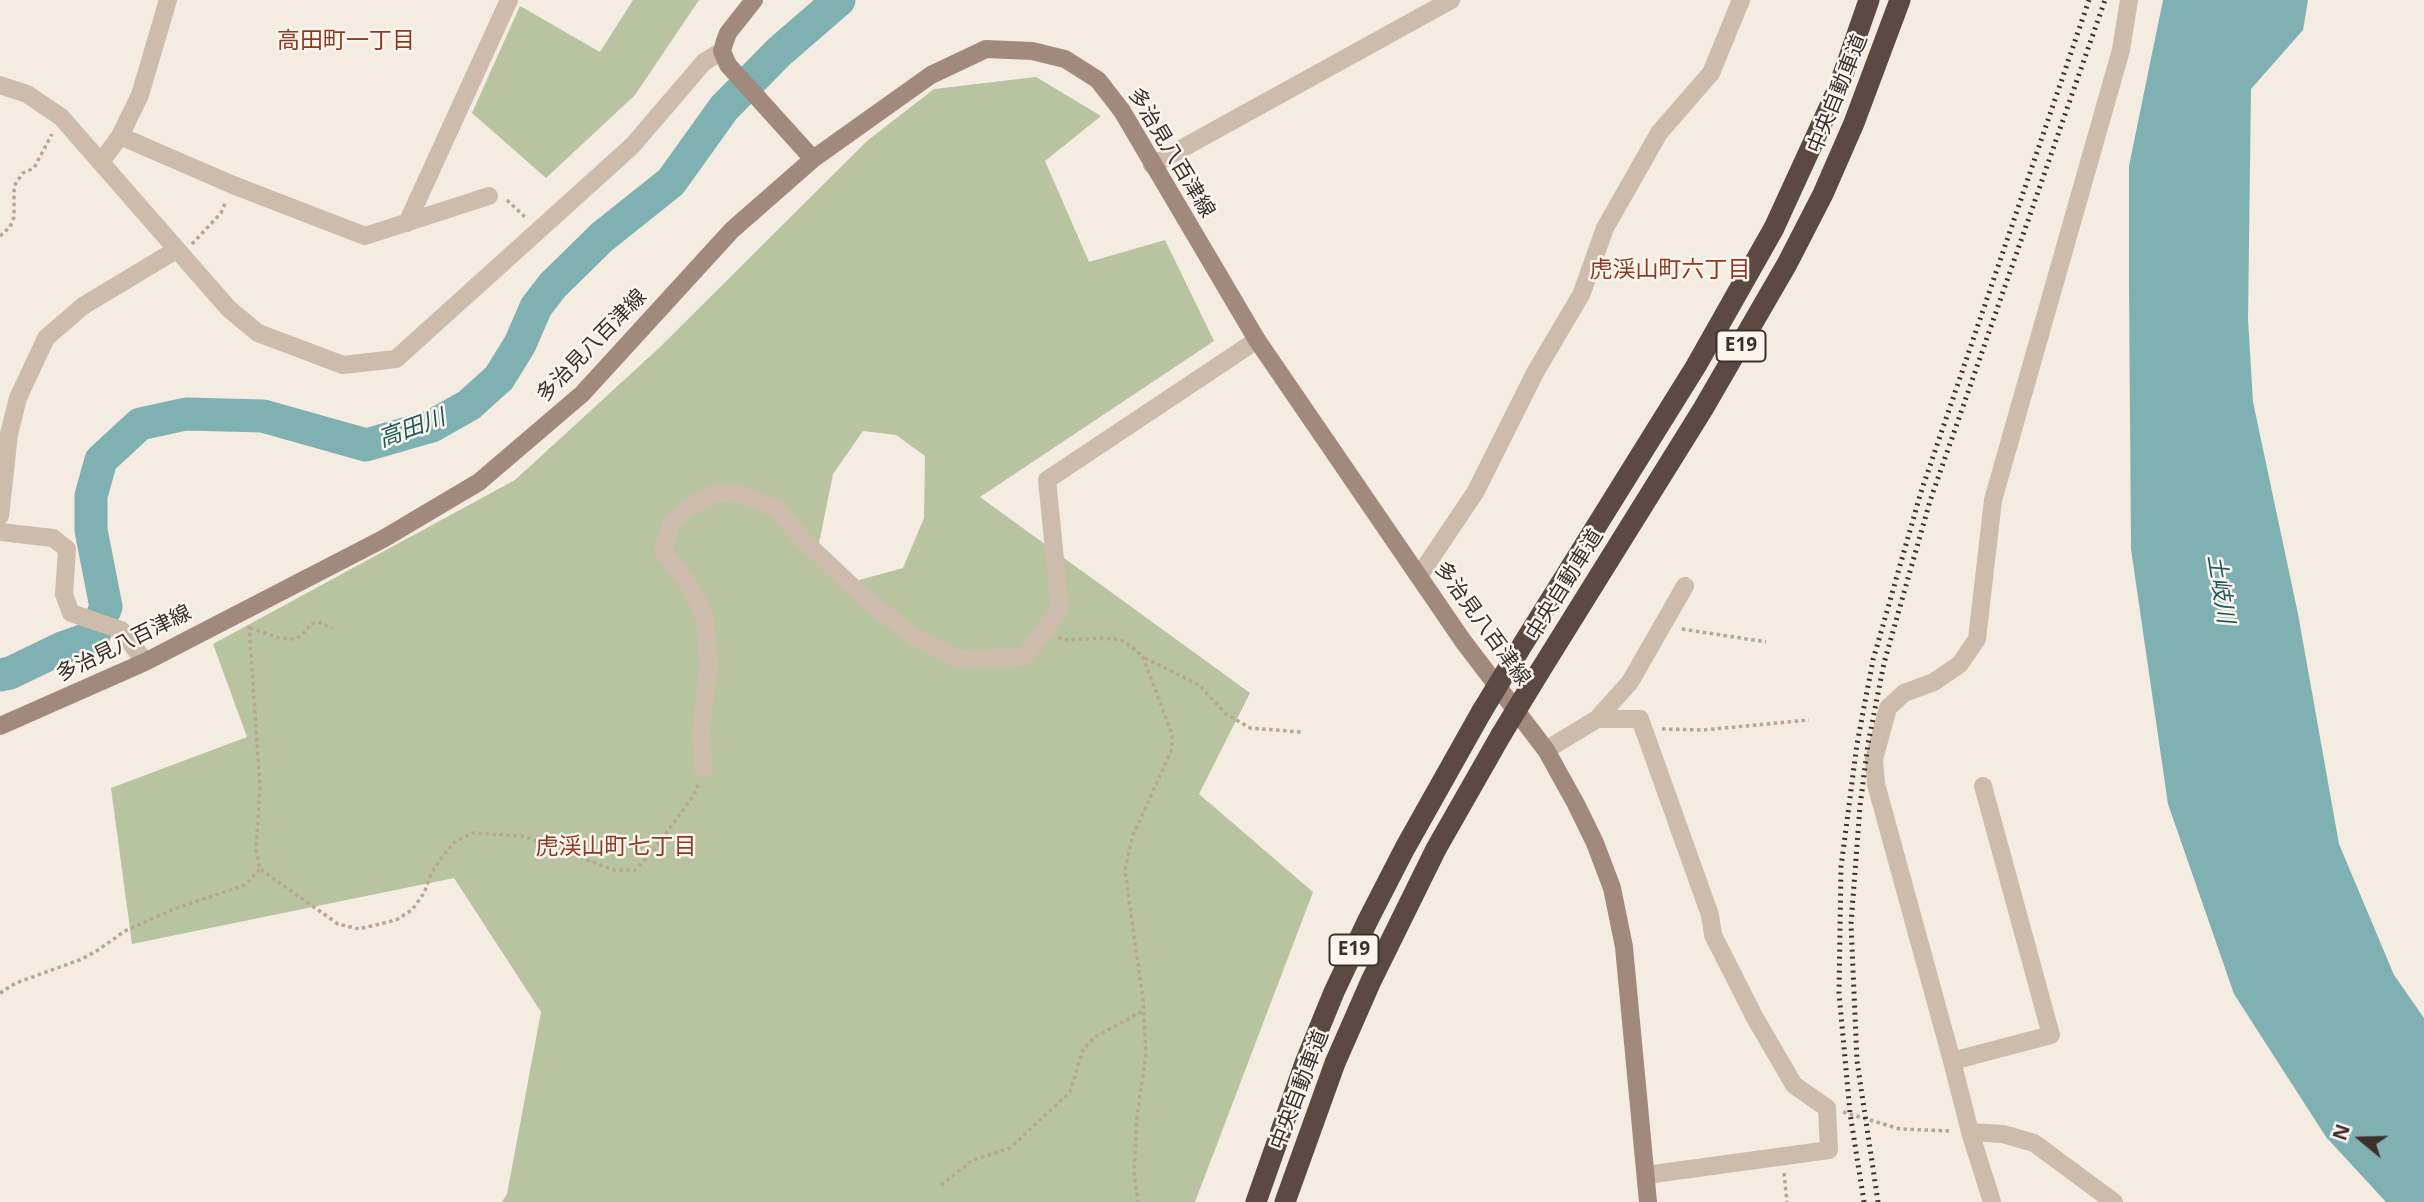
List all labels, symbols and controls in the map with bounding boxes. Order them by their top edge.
district label: 高田町一丁目 [277,27,415,55]
street label: 中央自動車道 [1803,31,1873,157]
street label: 多治見八百津線 [1122,84,1220,222]
district label: 虎渓山町六丁目 [1590,256,1750,284]
street label: 多治見八百津線 [532,284,652,408]
road number: E19 [1716,330,1766,362]
water label: 高田川 [375,404,449,454]
street label: 中央自動車道 [1521,525,1609,645]
water label: 土岐川 [2201,553,2239,625]
street label: 多治見八百津線 [1429,557,1535,691]
street label: 多治見八百津線 [52,600,196,688]
district label: 虎渓山町七丁目 [536,833,696,861]
road number: E19 [1330,934,1378,966]
street label: 中央自動車道 [1266,1027,1334,1153]
north arrow [2326,1104,2396,1174]
text: N [2326,1121,2356,1144]

